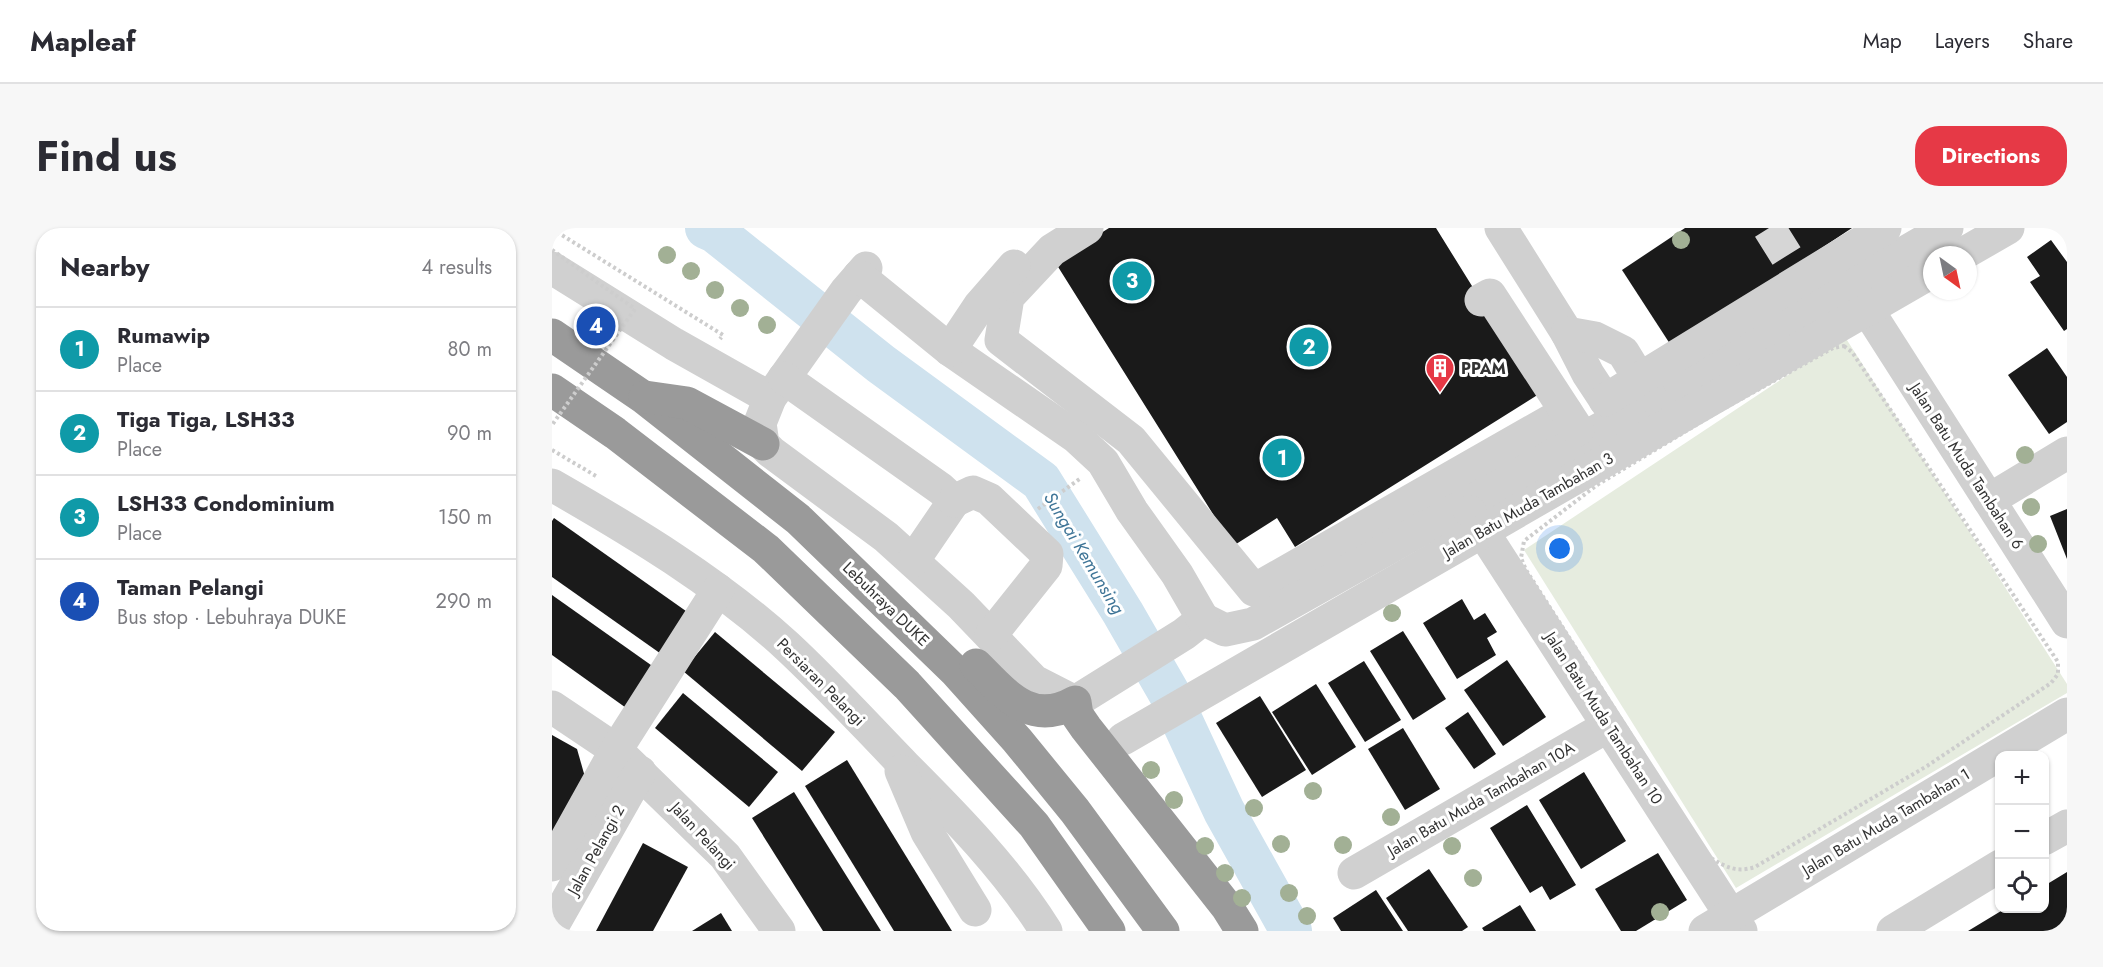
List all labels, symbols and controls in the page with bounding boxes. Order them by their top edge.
text: Mapleaf [30,21,136,62]
text: Map [1863,26,1902,56]
text: Layers [1935,26,1990,56]
text: Share [2023,26,2073,56]
text: Find us [36,126,177,187]
button: Directions [1915,126,2067,186]
north arrow [1923,246,1977,300]
text: Nearby [60,248,149,286]
text: 4 results [421,253,492,282]
pin: 3 [1112,259,1152,304]
pin: 4 [576,304,615,348]
text: Rumawip [117,319,210,351]
pin: 2 [1290,324,1329,370]
text: 1 [74,335,85,364]
text: 80 m [447,335,492,364]
text: Place [117,351,162,380]
building icon: PPAM [1424,352,1456,394]
place label: PPAM [1461,357,1506,380]
street label: Jalan Batu Muda Tambahan 6 [1903,377,2030,554]
text: Tiga Tiga, LSH33 [117,403,295,435]
text: 2 [73,419,86,448]
text: 90 m [447,419,492,448]
text: Place [117,435,162,464]
pin: 1 [1262,436,1302,480]
street label: Jalan Batu Muda Tambahan 3 [1437,447,1618,564]
text: LSH33 Condominium [117,487,335,519]
water label: Sungai Kemunsing [1037,487,1131,619]
text: 3 [73,503,86,532]
text: 150 m [438,503,492,532]
text: Place [117,519,162,548]
your location [1545,534,1574,563]
street label: Lebuhraya DUKE [837,557,935,651]
text: Taman Pelangi [117,571,264,603]
text: 4 [73,587,86,616]
text: 290 m [436,587,492,616]
text: Bus stop · Lebuhraya DUKE [117,603,347,632]
street label: Jalan Batu Muda Tambahan 10 [1538,625,1669,809]
street label: Persiaran Pelangi [772,633,870,731]
street label: Jalan Batu Muda Tambahan 10A [1382,736,1579,863]
map controls [1995,751,2049,913]
button: + [1995,751,2049,805]
street label: Jalan Batu Muda Tambahan 1 [1796,763,1974,882]
street label: Jalan Pelangi [664,795,741,875]
street label: Jalan Pelangi 2 [561,801,630,901]
button: − [1995,805,2049,859]
button: locate [1995,859,2049,913]

